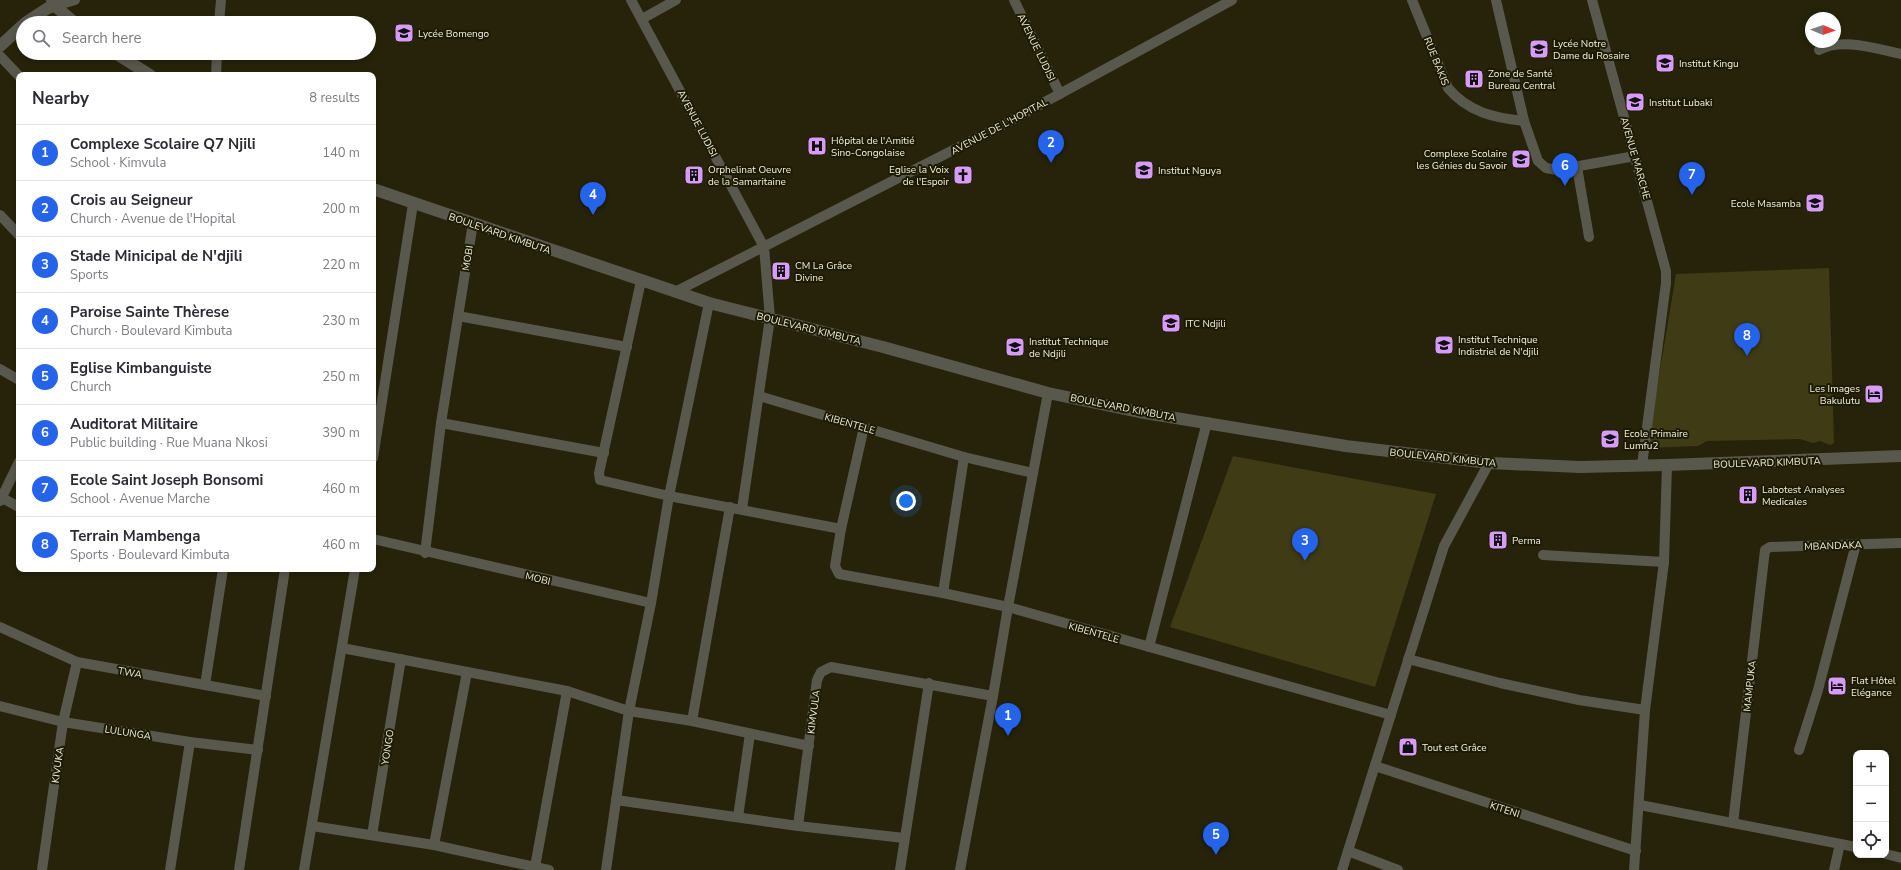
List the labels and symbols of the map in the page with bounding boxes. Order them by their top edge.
street label: AVENUE LUDISI [1014,11,1059,84]
north arrow [1805,12,1841,48]
school or university icon: Lycée Bomengo [393,22,415,44]
place label: Lycée Bomengo [418,27,490,41]
street label: RUE BAKIS [1420,35,1452,88]
place label: Lycée Notre Dame du Rosaire [1553,37,1630,63]
school or university icon: Lycée Notre Dame du Rosaire [1528,38,1550,60]
school or university icon: Institut Kingu [1654,52,1676,74]
place label: Institut Kingu [1679,57,1739,71]
place label: Zone de Santé Bureau Central [1488,67,1555,93]
building icon: Zone de Santé Bureau Central [1463,68,1485,90]
street label: AVENUE LUDISI [674,88,721,159]
school or university icon: Institut Lubaki [1624,91,1646,113]
street label: AVENUE DE L'HOPITAL [948,95,1051,158]
place label: Institut Lubaki [1649,96,1712,110]
street label: AVENUE MARCHE [1617,115,1654,201]
pin: 2 [1038,130,1064,163]
place label: Hôpital de l'Amitié Sino-Congolaise [831,134,914,160]
hospital icon: Hôpital de l'Amitié Sino-Congolaise [806,135,828,157]
place label: Complexe Scolaire les Génies du Savoir [1416,147,1507,173]
school or university icon: Complexe Scolaire les Génies du Savoir [1510,148,1532,170]
pin: 6 [1552,153,1578,186]
school or university icon: Institut Nguya [1133,159,1155,181]
pin: 7 [1679,162,1705,195]
place label: Orphelinat Oeuvre de la Samaritaine [708,163,791,189]
place label: Eglise la Voix de l'Espoir [889,163,950,189]
building icon: Orphelinat Oeuvre de la Samaritaine [683,164,705,186]
church icon: Eglise la Voix de l'Espoir [952,164,974,186]
place label: Institut Nguya [1158,164,1221,178]
pin: 4 [580,182,606,215]
school or university icon: Ecole Masamba [1804,192,1826,214]
place label: Ecole Masamba [1731,197,1801,211]
street label: BOULEVARD KIMBUTA [447,210,553,258]
street label: MOBI [459,244,477,272]
place label: CM La Grâce Divine [795,259,852,285]
building icon: CM La Grâce Divine [770,260,792,282]
street label: BOULEVARD KIMBUTA [755,309,863,349]
school or university icon: ITC Ndjili [1160,312,1182,334]
place label: ITC Ndjili [1185,317,1226,331]
pin: 8 [1734,323,1760,356]
place label: Institut Technique Indistriel de N'djili [1458,333,1539,359]
school or university icon: Institut Technique Indistriel de N'djili [1433,334,1455,356]
place label: Institut Technique de Ndjili [1029,335,1109,361]
school or university icon: Institut Technique de Ndjili [1004,336,1026,358]
place label: Les Images Bakulutu [1810,382,1860,408]
hotel icon: Les Images Bakulutu [1863,383,1885,405]
street label: BOULEVARD KIMBUTA [1069,391,1177,425]
street label: KIBENTELE [823,410,877,438]
place label: Ecole Primaire Lumfu2 [1624,427,1688,453]
school or university icon: Ecole Primaire Lumfu2 [1599,428,1621,450]
street label: BOULEVARD KIMBUTA [1389,445,1498,471]
street label: BOULEVARD KIMBUTA [1713,454,1822,472]
place label: Labotest Analyses Medicales [1762,483,1845,509]
building icon: Labotest Analyses Medicales [1737,484,1759,506]
your location [896,491,916,511]
pin: 3 [1292,528,1318,561]
building icon: Perma [1487,529,1509,551]
place label: Perma [1512,534,1541,548]
street label: MBANDAKA [1804,538,1863,554]
street label: MOBI [524,569,552,589]
street label: KIBENTELE [1067,619,1121,647]
street label: MAMPUKA [1740,659,1760,712]
street label: TWA [117,664,144,682]
place label: Flat Hôtel Elégance [1851,674,1896,700]
hotel icon: Flat Hôtel Elégance [1826,675,1848,697]
street label: KIMVULA [804,689,824,735]
pin: 1 [995,703,1021,736]
street label: LULUNGA [104,722,153,744]
street label: YONGO [378,728,398,767]
shop icon: Tout est Grâce [1397,736,1419,758]
place label: Tout est Grâce [1422,741,1487,755]
street label: KIVUKA [49,746,68,784]
street label: KITENI [1488,799,1521,821]
pin: 5 [1203,822,1229,855]

